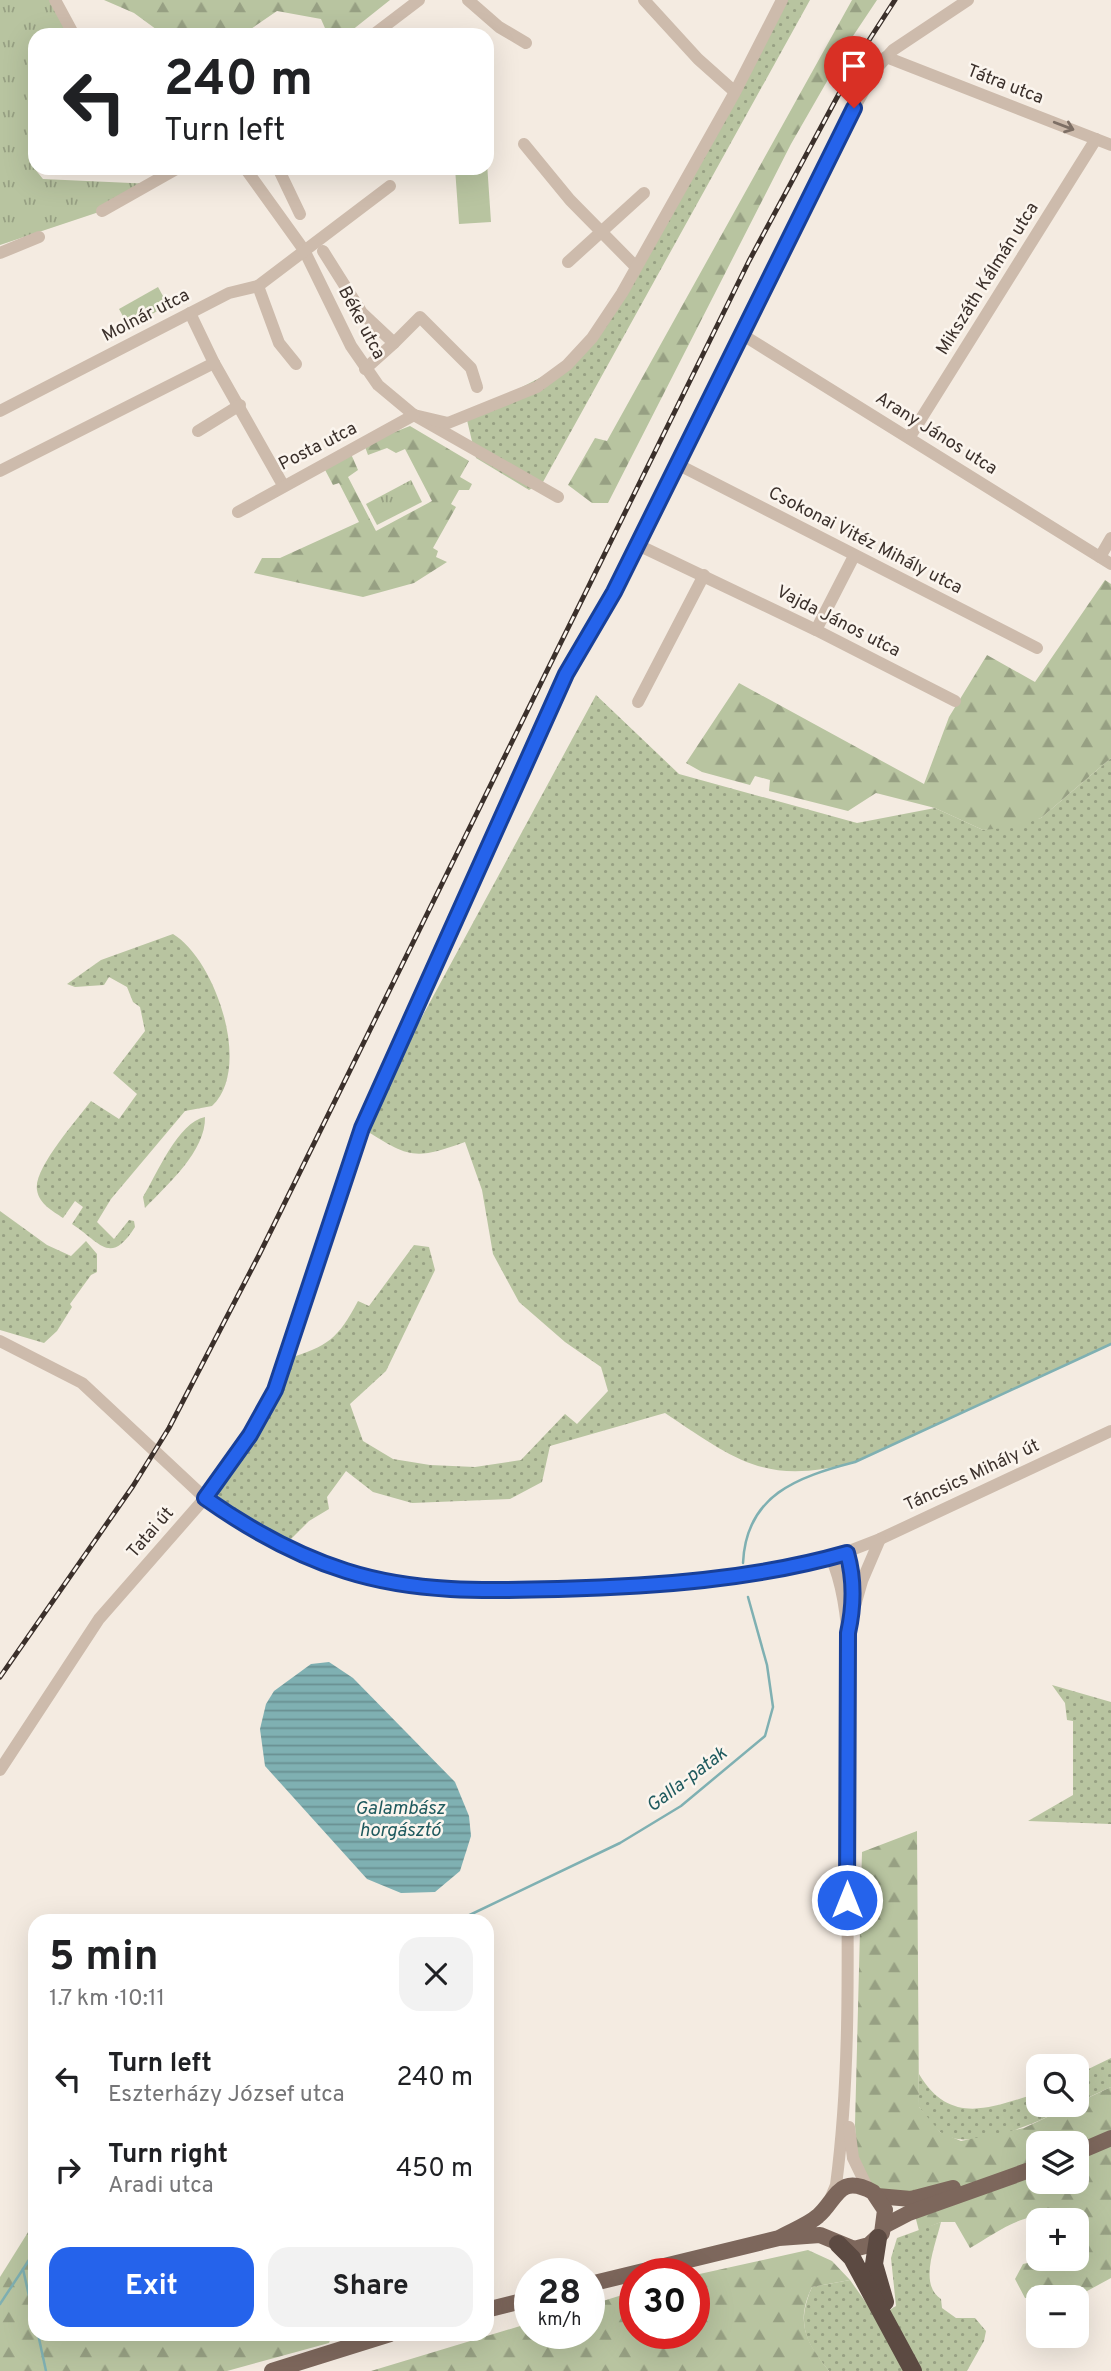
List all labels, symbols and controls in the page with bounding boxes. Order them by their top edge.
pin [824,36,884,108]
icon: arrive [835,47,873,85]
text: 240 m [164,51,313,113]
icon: left [49,56,140,147]
street label: Tátra utca [963,60,1047,110]
text: Turn left [164,112,285,152]
one-way arrow [1052,121,1074,134]
street label: Mikszáth Kálmán utca [932,198,1044,360]
street label: Béke utca [332,282,390,364]
street label: Molnár utca [98,284,194,348]
street label: Arany János utca [871,387,1001,481]
street label: Posta utca [275,417,361,477]
street label: Csokonai Vitéz Mihály utca [764,482,966,600]
street label: Vajda János utca [772,581,904,663]
street label: Táncsics Mihály út [901,1435,1043,1517]
street label: Tatai út [123,1503,179,1563]
water label: Galla-patak [642,1742,732,1818]
water label: Galambász horgásztó [355,1797,446,1843]
position arrow [810,1863,884,1937]
text: 5 min [49,1932,159,1985]
button: close [399,1937,473,2011]
text: 1.7 km · 10:11 [49,1985,165,2014]
text: Turn left [108,2048,212,2081]
map controls [1026,2054,1089,2348]
button: search [1026,2054,1089,2117]
icon: left [49,2060,87,2098]
text: 240 m [396,2062,473,2095]
text: Eszterházy József utca [108,2081,345,2110]
button: layers [1026,2131,1089,2194]
text: Turn right [108,2139,228,2172]
icon: right [49,2151,87,2189]
text: 450 m [396,2153,473,2186]
text: Aradi utca [108,2172,214,2201]
button: + [1026,2208,1089,2271]
button: Exit [49,2247,254,2327]
button: Share [268,2247,473,2327]
speed limit sign: 30 [619,2258,710,2349]
text: 28 [538,2272,581,2316]
button: − [1026,2285,1089,2348]
text: km/h [538,2309,581,2332]

